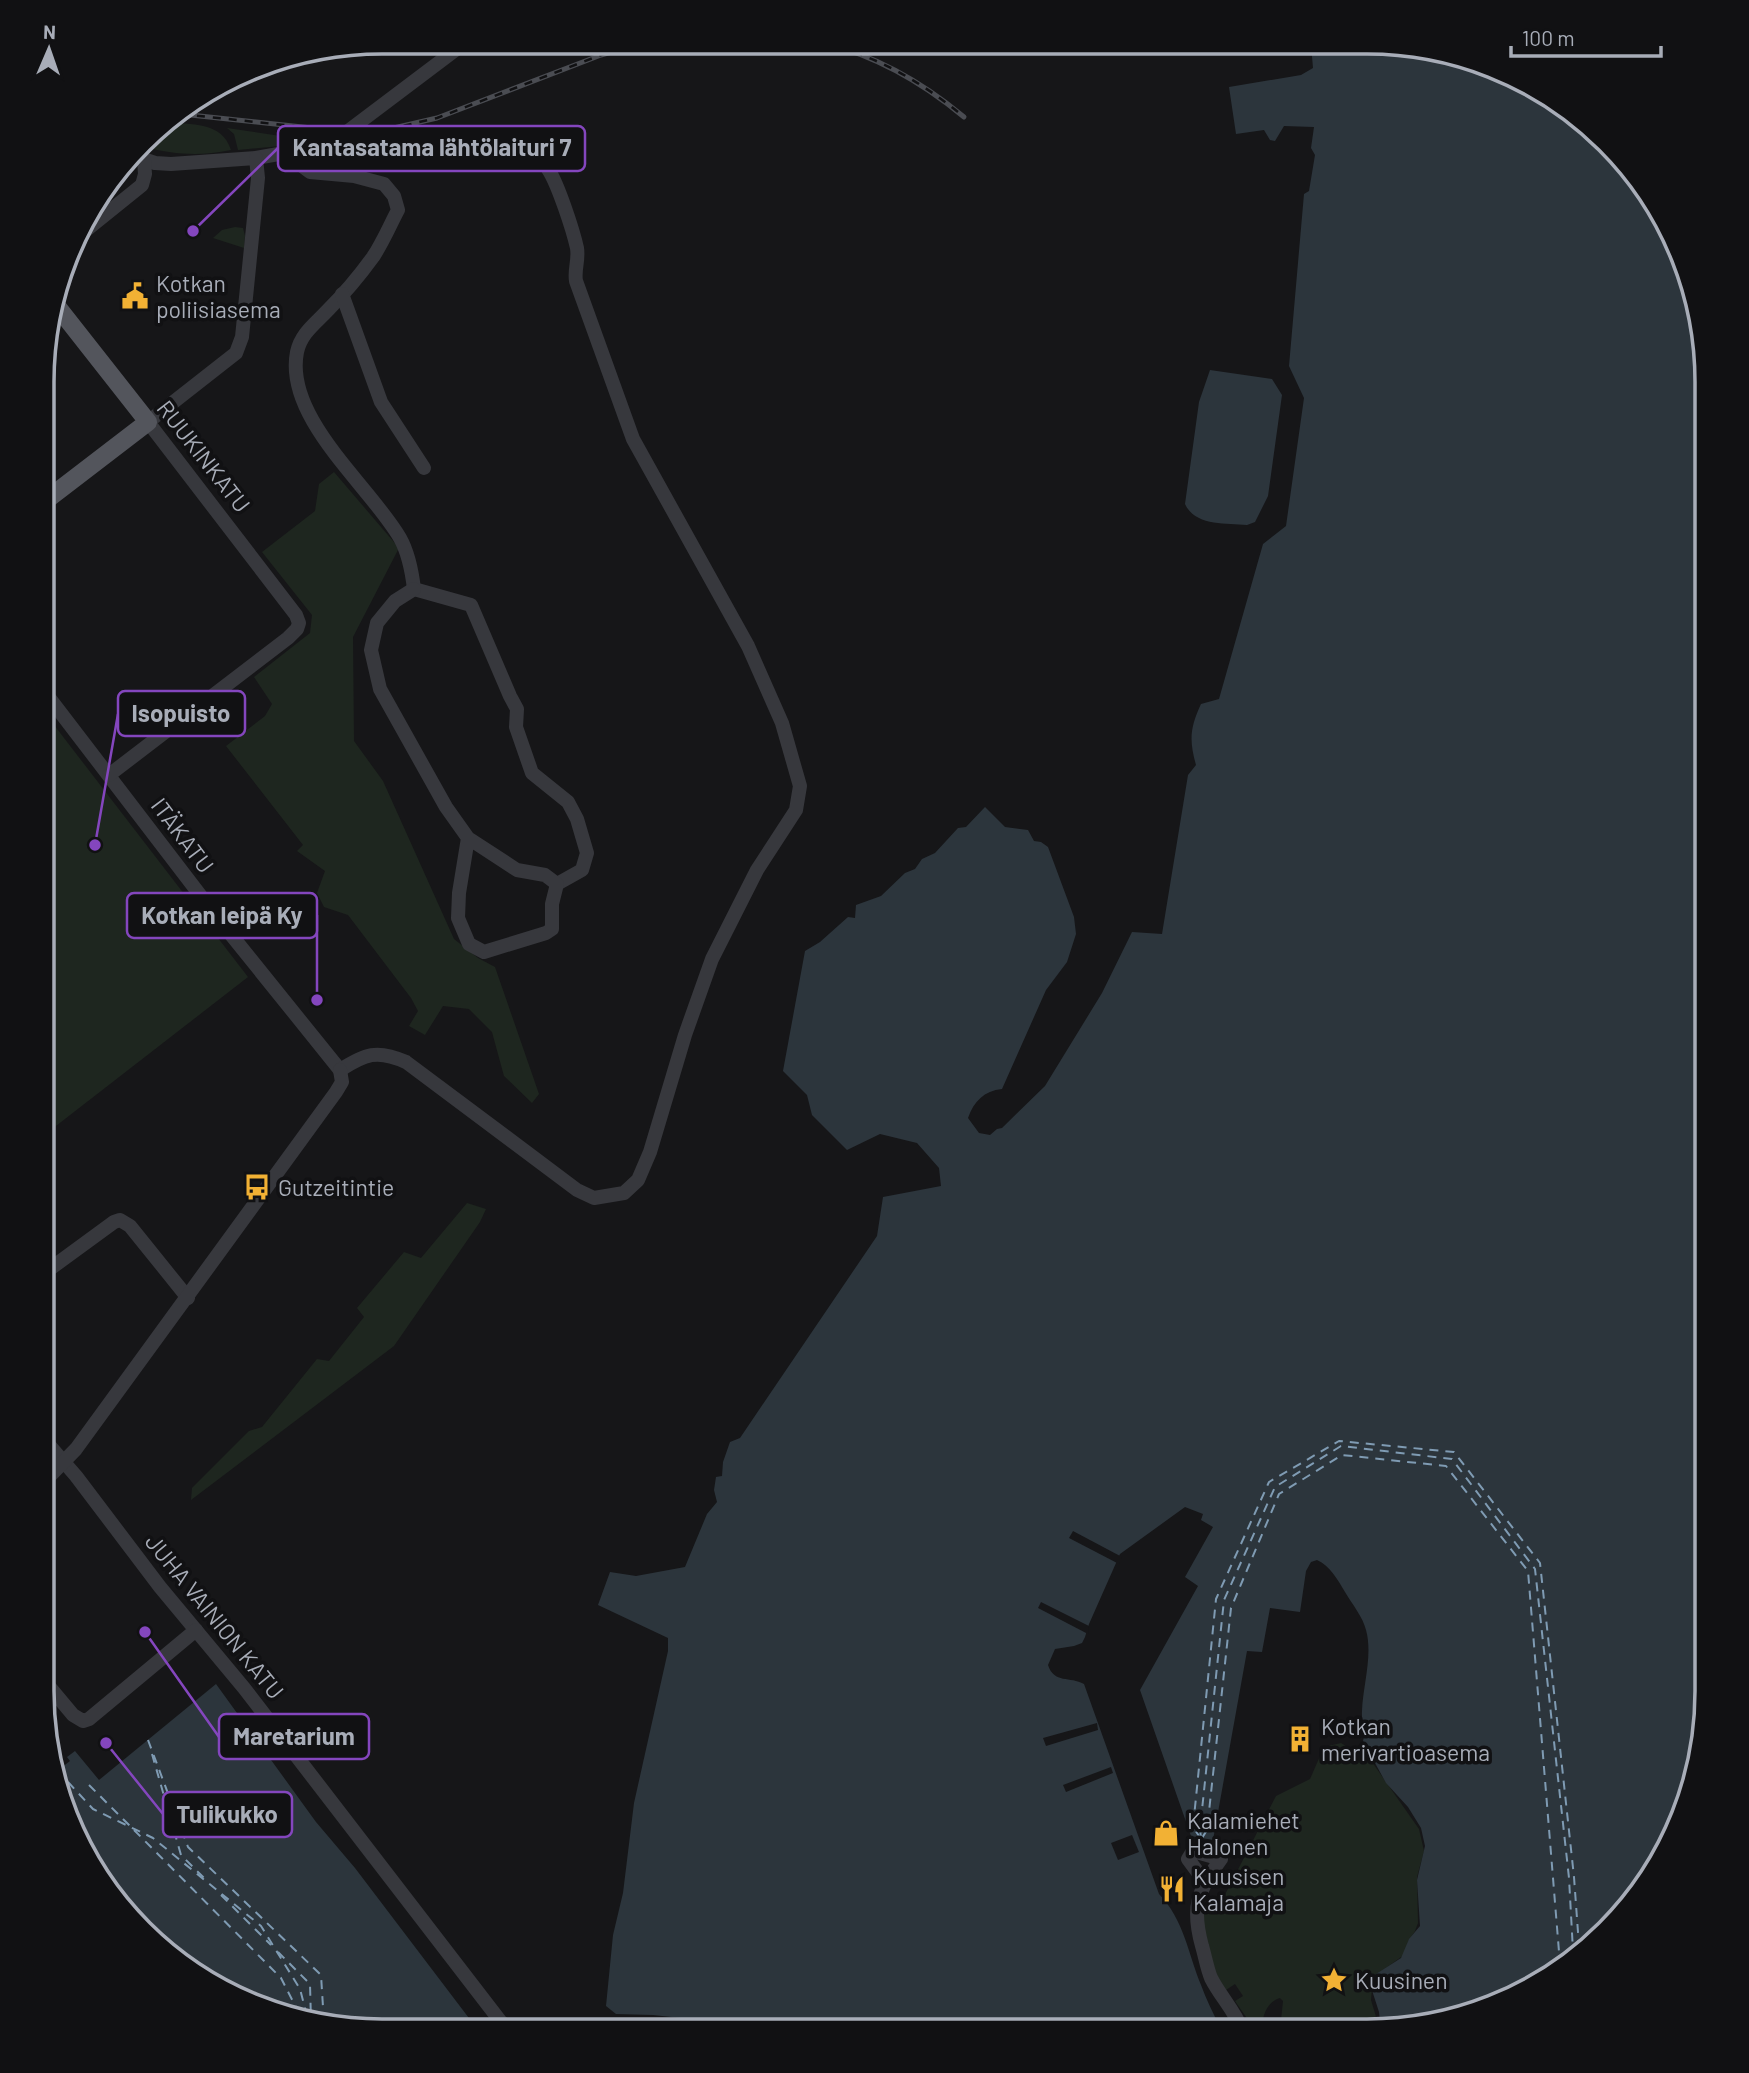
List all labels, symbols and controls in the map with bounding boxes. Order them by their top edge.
north arrow [14,14,84,84]
scale bar [1511,14,1662,58]
text: N [43,20,56,43]
text: 100 m [1522,25,1575,50]
callout: Kantasatama lähtölaituri 7 [278,126,585,171]
text: Kantasatama lähtölaituri 7 [293,132,572,161]
place label: Kotkan poliisiasema [156,269,281,323]
public building icon: Kotkan poliisiasema [120,281,150,311]
street label: RUUKINKATU [152,394,256,518]
callout: Isopuisto [118,691,245,736]
text: Isopuisto [132,698,230,727]
street label: ITÄKATU [146,792,220,878]
callout: Kotkan leipä Ky [127,893,317,938]
text: Kotkan leipä Ky [141,900,303,929]
bus stop icon: Gutzeitintie [242,1172,272,1202]
place label: Gutzeitintie [278,1173,394,1201]
street label: JUHA VAINION KATU [140,1528,290,1704]
place label: Kotkan merivartioasema [1321,1712,1490,1766]
callout: Maretarium [219,1714,369,1759]
text: Maretarium [233,1721,355,1750]
building icon: Kotkan merivartioasema [1285,1724,1315,1754]
callout: Tulikukko [163,1792,292,1837]
text: Tulikukko [176,1799,278,1828]
place label: Kalamiehet Halonen [1187,1806,1300,1860]
shop icon: Kalamiehet Halonen [1151,1818,1181,1848]
place label: Kuusisen Kalamaja [1193,1862,1284,1916]
restaurant icon: Kuusisen Kalamaja [1157,1874,1187,1904]
place icon: Kuusinen [1319,1965,1349,1995]
place label: Kuusinen [1355,1966,1448,1994]

